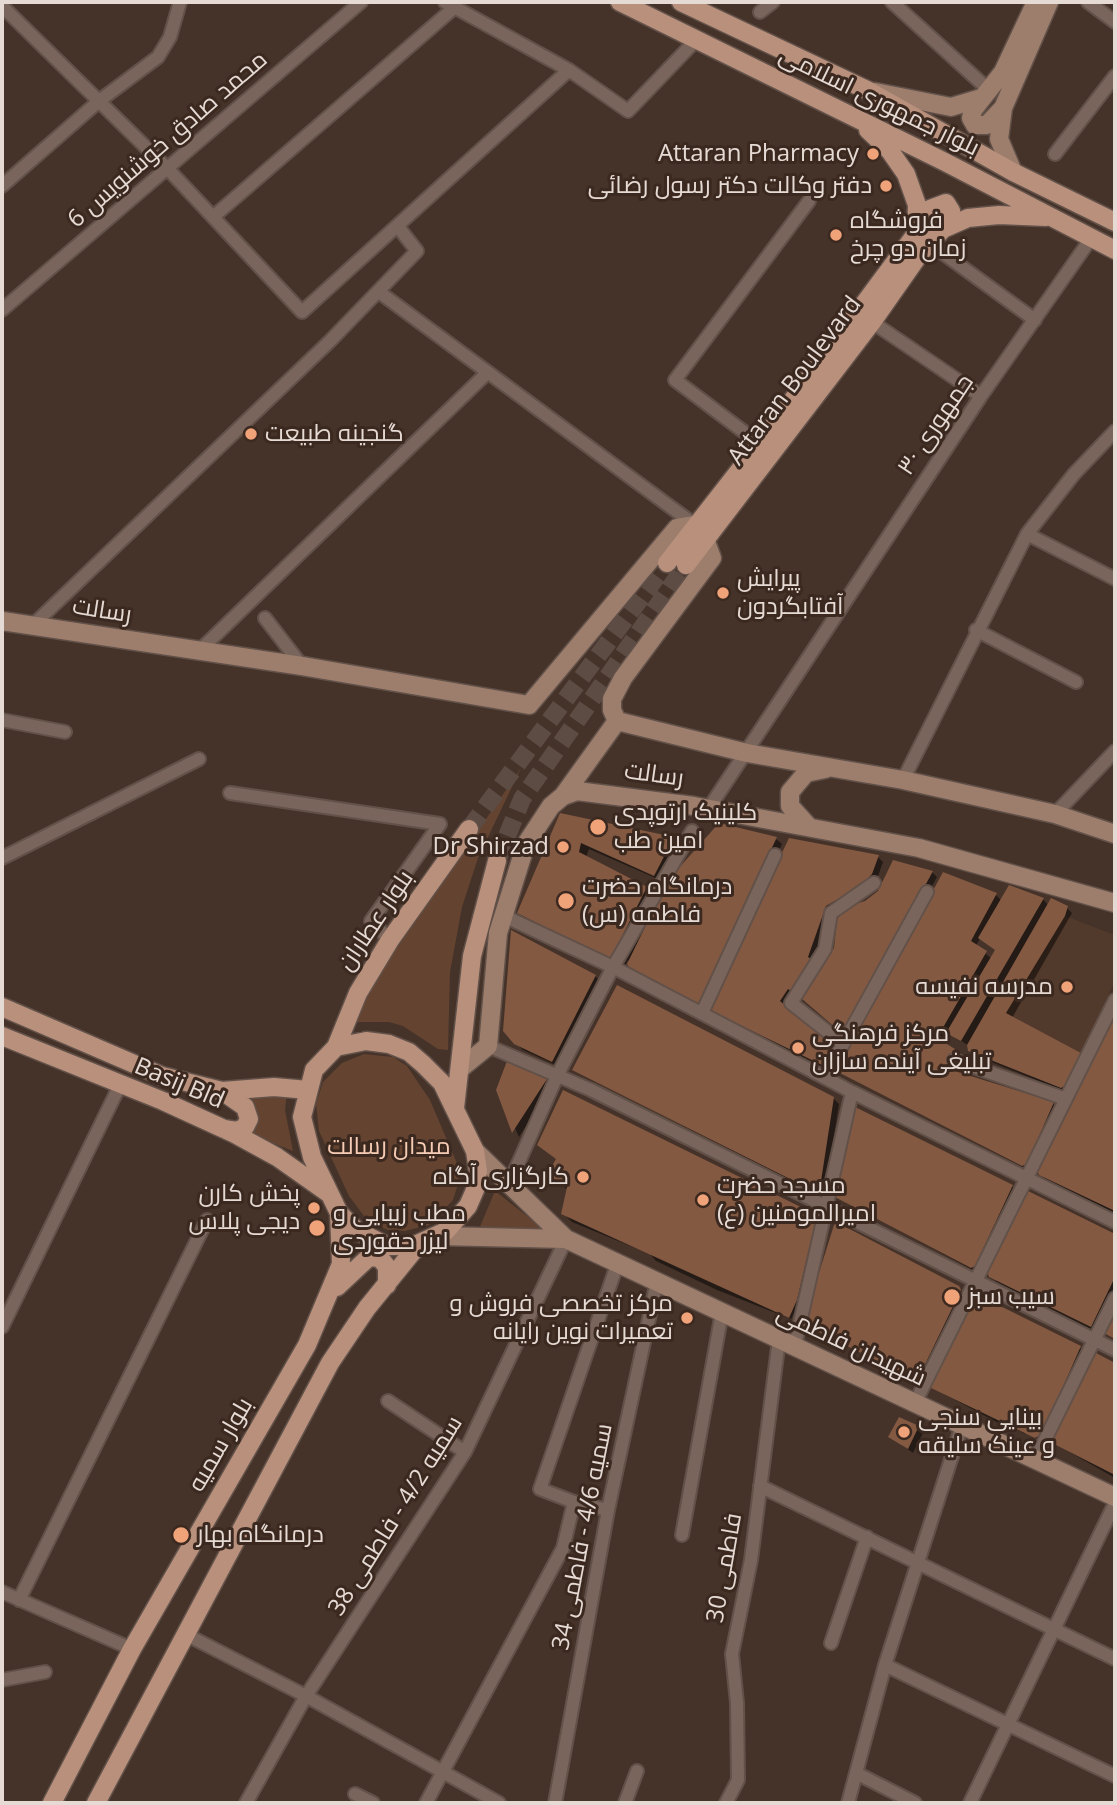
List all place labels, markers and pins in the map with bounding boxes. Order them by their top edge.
place label: Attaran Pharmacy [658,140,859,168]
marker: Attaran Pharmacy [865,146,881,162]
place label: دفتر وکالت دکتر رسول رضائی [588,172,872,200]
marker: دفتر وکالت دکتر رسول رضائی [878,178,894,194]
place label: فروشگاه زمان دو چرخ [850,207,966,263]
marker: فروشگاه زمان دو چرخ [828,227,844,243]
place label: گنجینه طبیعت [265,420,404,448]
marker: گنجینه طبیعت [243,426,259,442]
place label: پیرایش آفتابگردون [737,565,843,621]
marker: پیرایش آفتابگردون [715,585,731,601]
place label: کلینیک ارتوپدی امین طب [614,799,757,855]
marker: کلینیک ارتوپدی امین طب [588,817,608,837]
place label: Dr Shirzad [433,833,549,861]
marker: Dr Shirzad [555,839,571,855]
place label: درمانگاه حضرت فاطمه (س) [582,873,732,929]
marker: درمانگاه حضرت فاطمه (س) [556,891,576,911]
place label: مدرسه نفیسه [915,973,1053,1001]
marker: مدرسه نفیسه [1059,979,1075,995]
place label: مرکز فرهنگی تبلیغی آینده سازان [812,1020,991,1076]
marker: مرکز فرهنگی تبلیغی آینده سازان [790,1040,806,1056]
place label: کارگزاری آگاه [433,1163,569,1191]
marker: کارگزاری آگاه [575,1169,591,1185]
place label: مسجد حضرت امیرالمومنین (ع) [717,1172,876,1228]
place label: پخش کارن دیجی پلاس [189,1180,300,1236]
marker: مسجد حضرت امیرالمومنین (ع) [695,1192,711,1208]
marker: پخش کارن دیجی پلاس [306,1200,322,1216]
place label: مطب زیبایی و لیزر حقوردی [333,1200,466,1256]
marker: مطب زیبایی و لیزر حقوردی [307,1218,327,1238]
place label: سیب سبز [968,1283,1055,1311]
marker: سیب سبز [942,1287,962,1307]
place label: مرکز تخصصی فروش و تعمیرات نوین رایانه [449,1290,673,1346]
marker: مرکز تخصصی فروش و تعمیرات نوین رایانه [679,1310,695,1326]
place label: بینایی سنجی و عینک سلیقه [918,1404,1055,1460]
marker: بینایی سنجی و عینک سلیقه [896,1424,912,1440]
place label: درمانگاه بهار [197,1521,324,1549]
marker: درمانگاه بهار [171,1525,191,1545]

